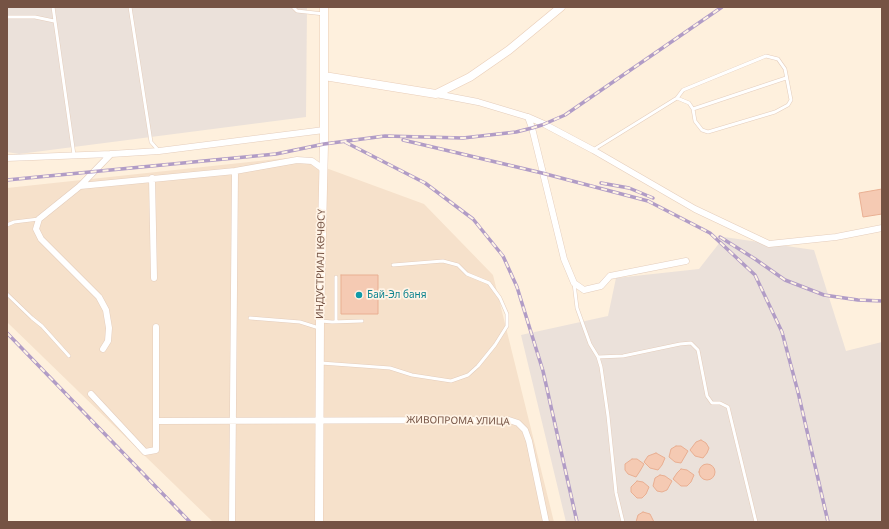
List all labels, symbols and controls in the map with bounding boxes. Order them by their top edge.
street label: ИНДУСТРИАЛ КӨЧӨСҮ [314,209,328,319]
place label: Бай-Эл баня [367,289,426,301]
marker: Бай-Эл баня [354,290,364,300]
street label: ЖИВОПРОМА УЛИЦА [406,414,510,428]

